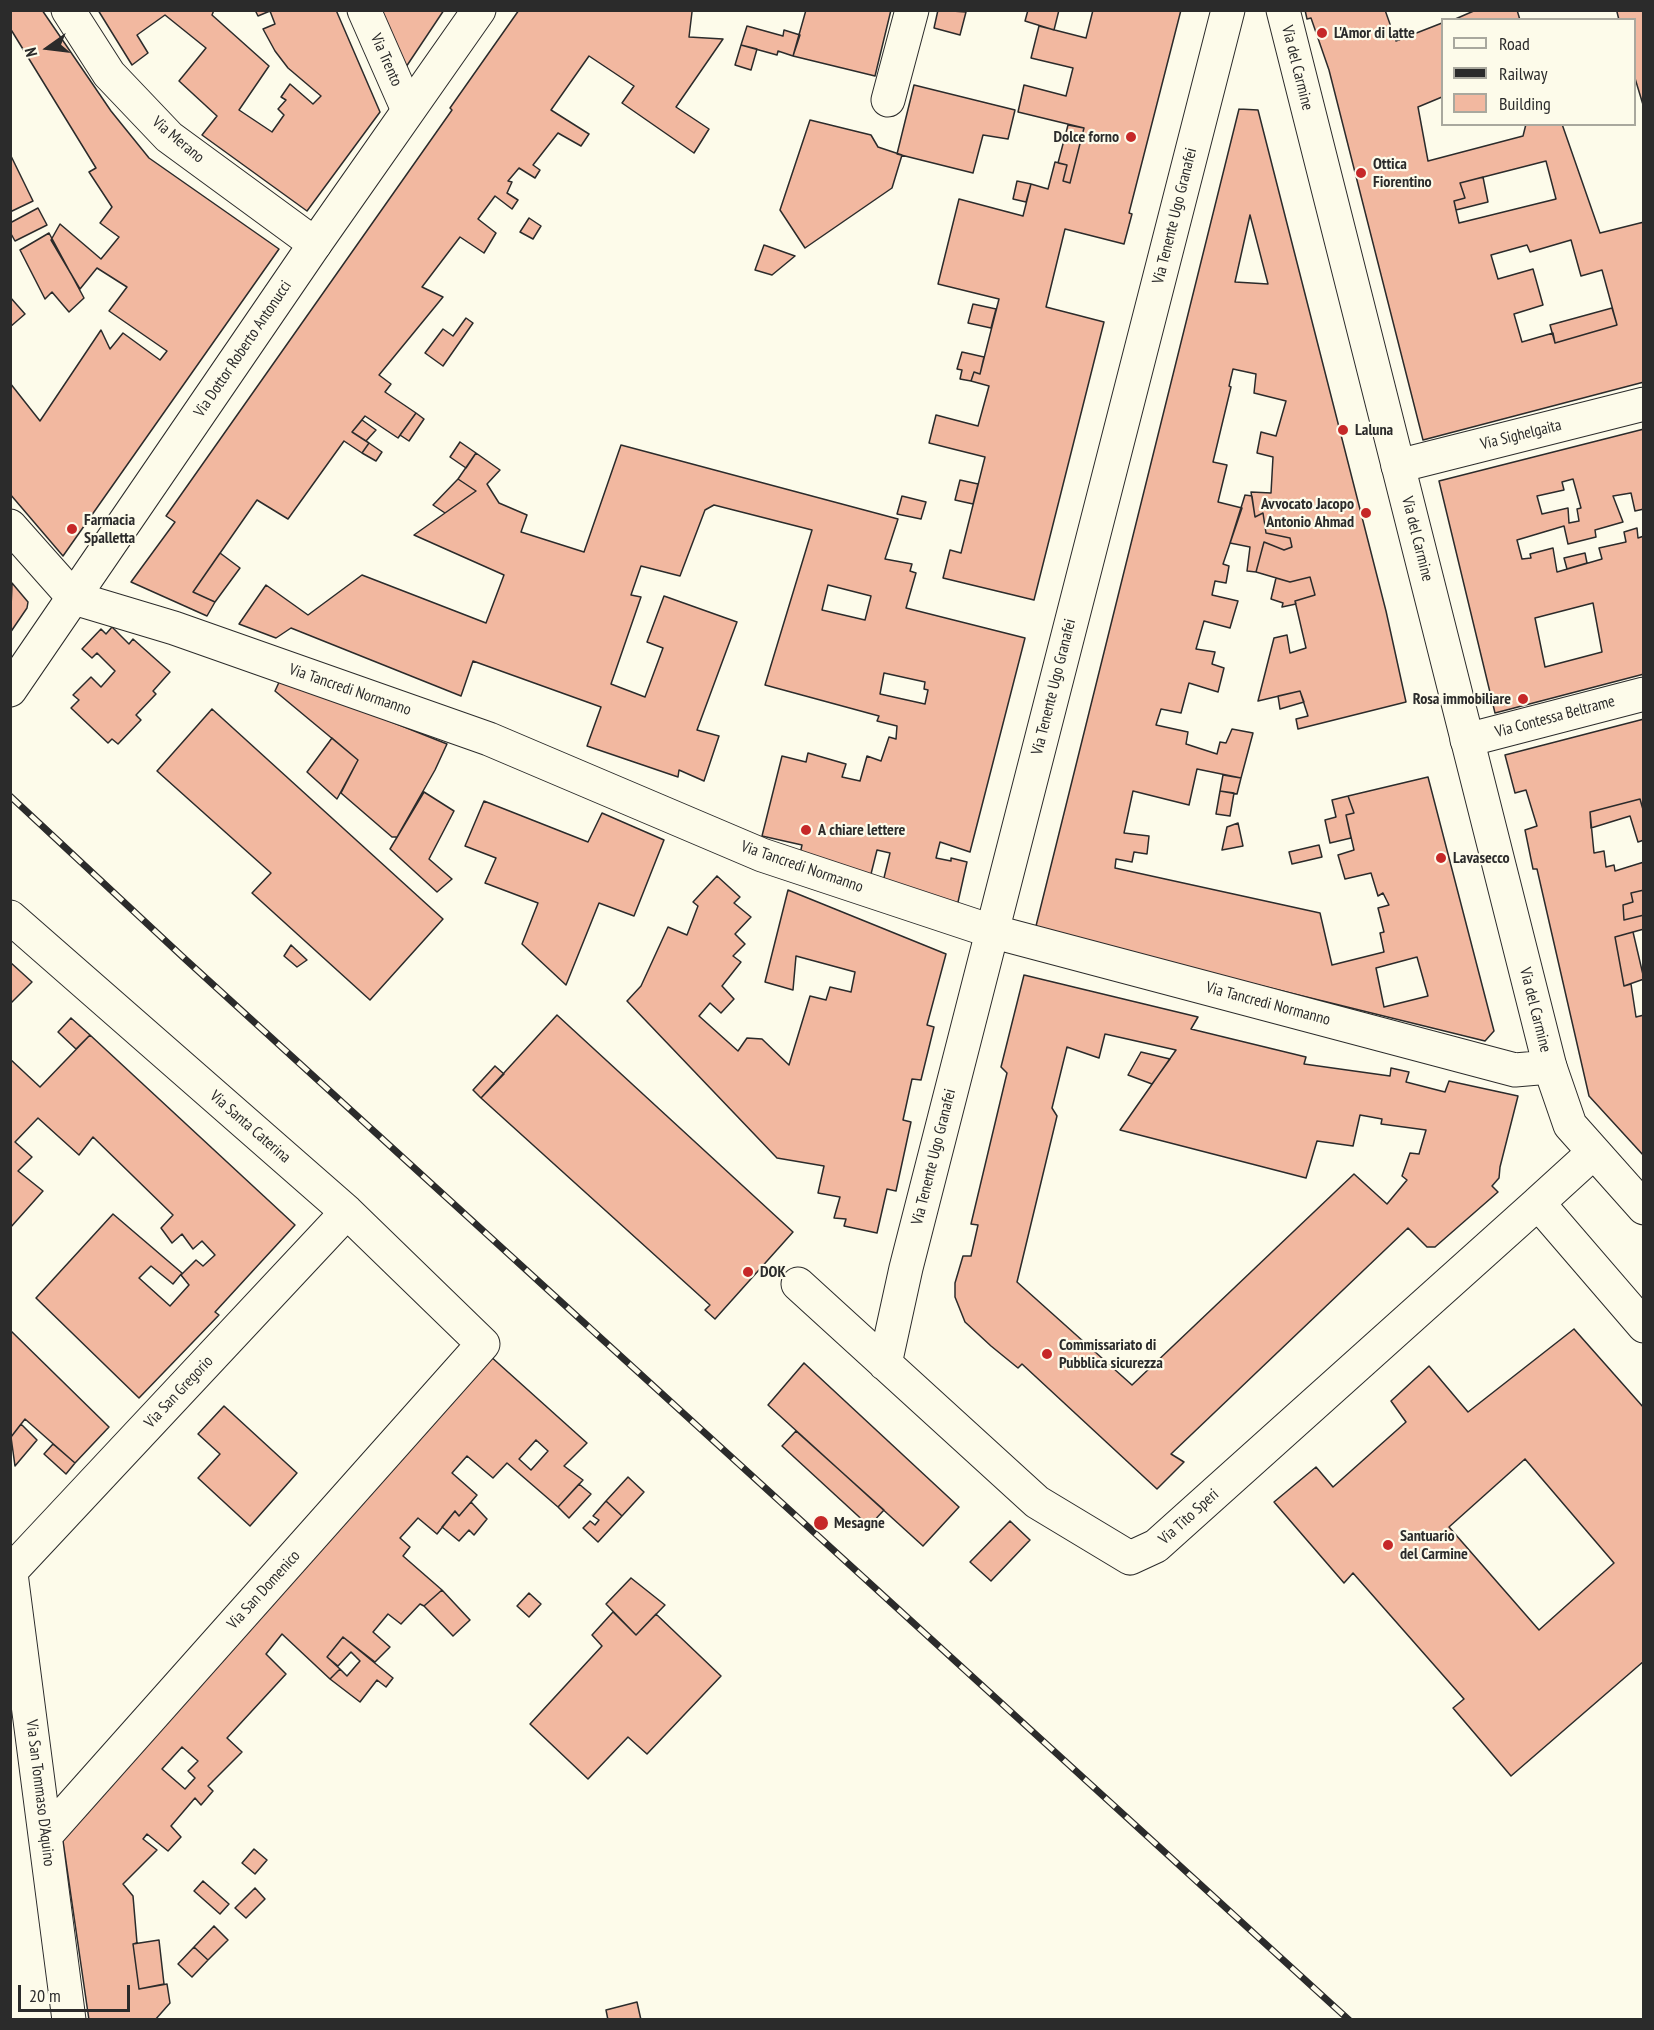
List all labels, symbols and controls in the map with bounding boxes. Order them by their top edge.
north arrow [18,18,78,78]
legend [1441,18,1636,126]
place label: L'Amor di latte [1334,23,1415,43]
street label: Via del Carmine [1277,24,1317,112]
marker: L'Amor di latte [1315,26,1329,40]
street label: Via Trento [366,31,406,89]
text: Road [1499,32,1530,55]
text: N [20,46,41,59]
text: Railway [1499,62,1548,85]
text: Building [1499,92,1551,115]
street label: Via Merano [148,113,208,167]
place label: Dolce forno [1054,127,1119,147]
marker: Dolce forno [1124,130,1138,144]
street label: Via Tenente Ugo Granafei [1149,146,1201,286]
place label: Ottica Fiorentino [1373,154,1432,192]
marker: Ottica Fiorentino [1354,166,1368,180]
street label: Via Dottor Roberto Antonucci [190,277,296,421]
street label: Via Sighelgaita [1478,416,1564,454]
place label: Laluna [1355,420,1393,440]
marker: Laluna [1336,423,1350,437]
place label: Avvocato Jacopo Antonio Ahmad [1261,494,1354,532]
street label: Via del Carmine [1397,495,1437,583]
marker: Avvocato Jacopo Antonio Ahmad [1359,506,1373,520]
place label: Farmacia Spalletta [84,510,135,548]
marker: Farmacia Spalletta [65,522,79,536]
street label: Via Tenente Ugo Granafei [1028,617,1080,757]
street label: Via Tancredi Normanno [286,660,414,720]
place label: Rosa immobiliare [1413,689,1511,709]
street label: Via Contessa Beltrame [1493,692,1617,742]
marker: Rosa immobiliare [1516,692,1530,706]
place label: A chiare lettere [818,820,905,840]
marker: A chiare lettere [799,823,813,837]
street label: Via Tancredi Normanno [738,837,866,897]
place label: Lavasecco [1453,848,1510,868]
marker: Lavasecco [1434,851,1448,865]
street label: Via del Carmine [1515,966,1555,1054]
street label: Via Tancredi Normanno [1204,978,1332,1030]
street label: Via Santa Caterina [206,1087,294,1167]
street label: Via Tenente Ugo Granafei [908,1087,960,1227]
place label: DOK [760,1262,786,1282]
marker: DOK [741,1265,755,1279]
place label: Commissariato di Pubblica sicurezza [1059,1335,1163,1373]
marker: Commissariato di Pubblica sicurezza [1040,1347,1054,1361]
street label: Via San Gregorio [141,1352,217,1432]
street label: Via Tito Speri [1155,1485,1223,1549]
place label: Mesagne [834,1513,885,1533]
marker: Mesagne [812,1514,830,1532]
place label: Santuario del Carmine [1400,1526,1468,1564]
marker: Santuario del Carmine [1381,1538,1395,1552]
street label: Via San Domenico [224,1547,304,1633]
street label: Via San Tommaso D'Aquino [21,1719,59,1867]
scale bar [21,1973,134,2011]
text: 20 m [29,1984,61,2007]

